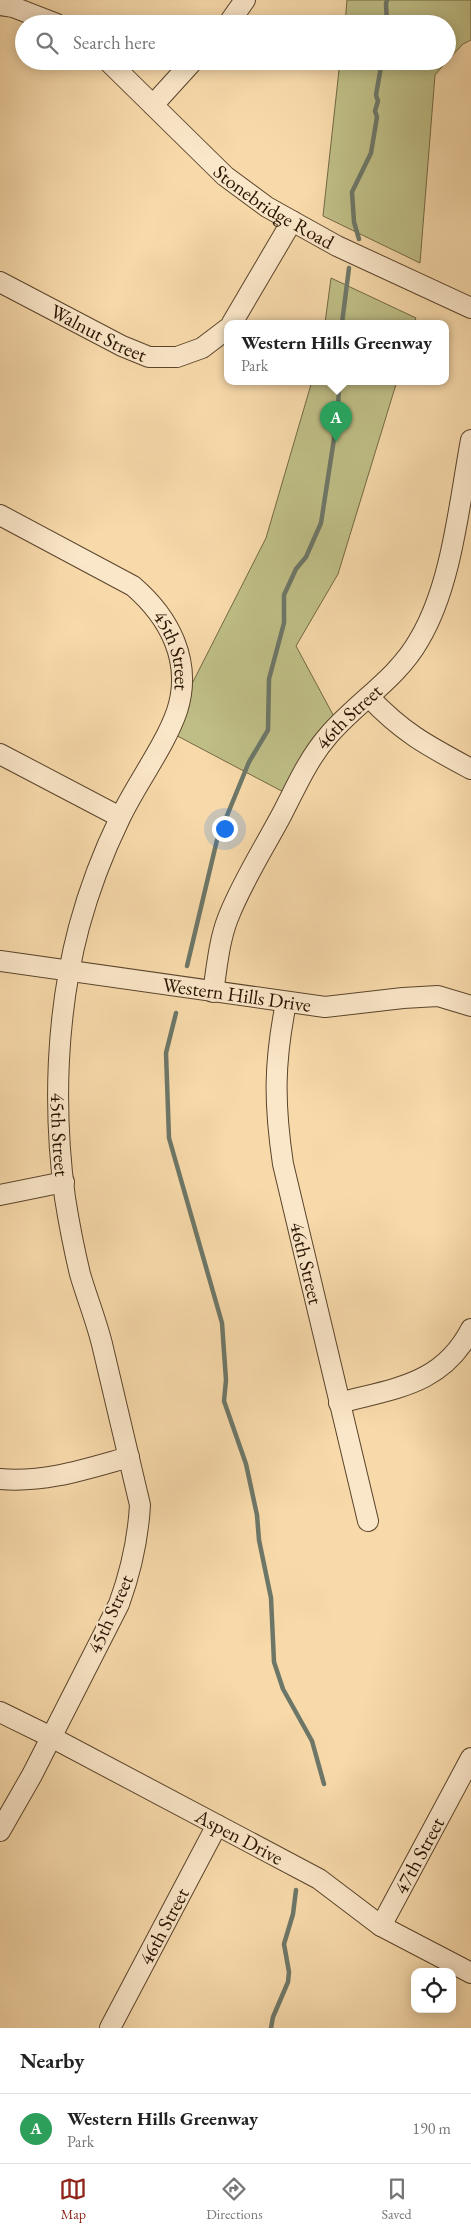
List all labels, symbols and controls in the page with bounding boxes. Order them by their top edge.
search box [15,15,456,70]
icon: search [33,29,61,57]
text: Search here [73,30,155,55]
street label: Stonebridge Road [208,159,340,255]
street label: Walnut Street [46,298,151,368]
popup [224,320,449,385]
text: Western Hills Greenway [241,330,432,355]
text: Park [241,355,268,376]
pin: A [320,401,352,442]
street label: 45th Street [147,605,195,692]
street label: 46th Street [309,677,388,755]
your location [212,816,238,842]
street label: Western Hills Drive [161,971,313,1018]
street label: 45th Street [45,1093,75,1178]
street label: 46th Street [284,1219,329,1308]
street label: 45th Street [81,1570,139,1658]
street label: Aspen Drive [190,1802,288,1871]
street label: 47th Street [388,1812,450,1899]
street label: 46th Street [133,1883,195,1969]
map controls [411,1968,456,2013]
button: locate [411,1968,456,2013]
text: Nearby [20,2047,84,2074]
text: Western Hills Greenway [67,2106,258,2131]
text: A [30,2118,42,2139]
text: 190 m [412,2118,451,2139]
text: Park [67,2131,94,2152]
tab: Map [59,2175,87,2223]
tab: Directions [206,2175,263,2223]
tab: Saved [382,2175,412,2223]

